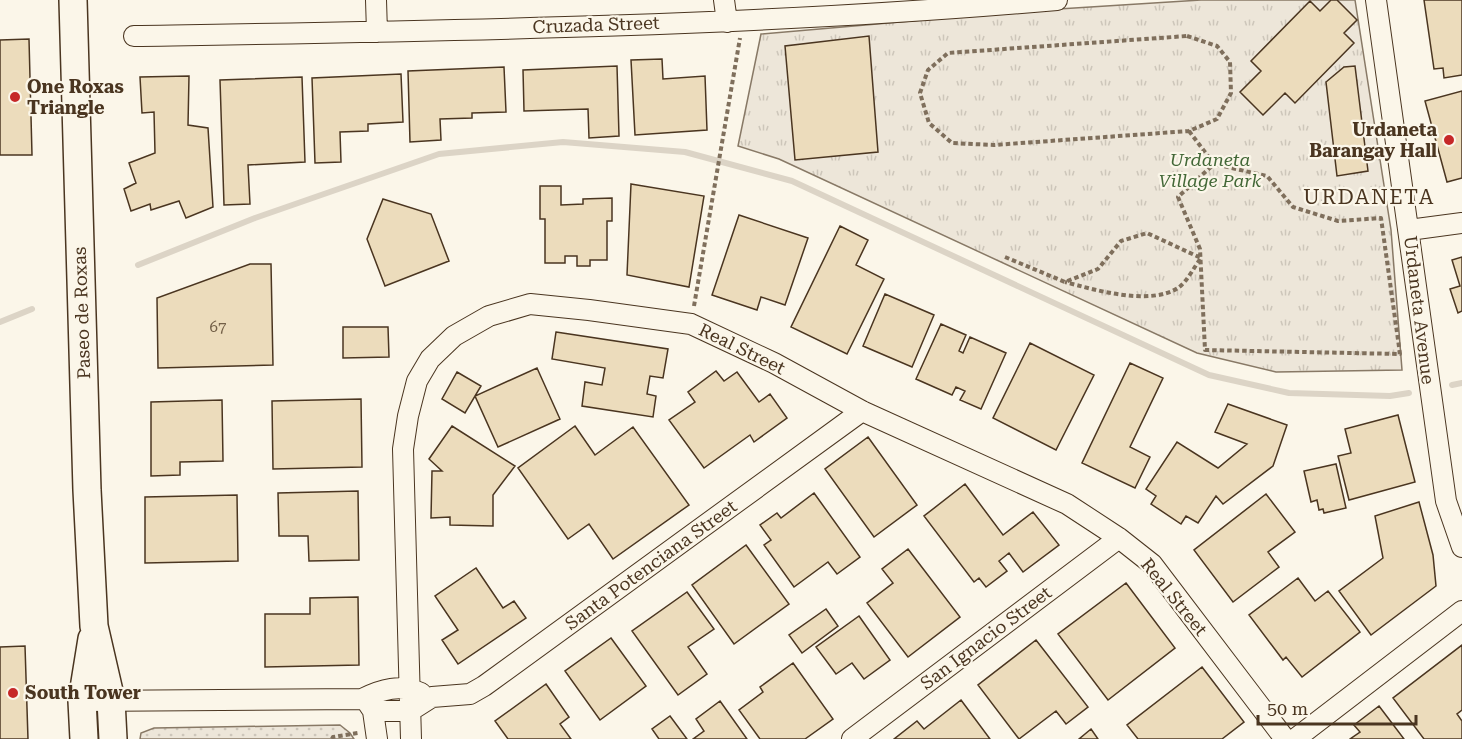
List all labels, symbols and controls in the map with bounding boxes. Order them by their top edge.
street label: Cruzada Street [532,12,660,37]
place label: One Roxas Triangle [27,76,124,118]
marker: One Roxas Triangle [8,90,22,104]
place label: Urdaneta Barangay Hall [1309,119,1437,161]
marker: Urdaneta Barangay Hall [1442,133,1456,147]
park label: Urdaneta Village Park [1159,149,1261,191]
district label: URDANETA [1303,185,1435,209]
street label: Urdaneta Avenue [1400,234,1439,386]
street label: Paseo de Roxas [69,246,94,380]
house number: 67 [210,318,226,336]
street label: Real Street [696,319,789,379]
street label: Santa Potenciana Street [561,495,741,634]
street label: Real Street [1137,554,1212,640]
street label: San Ignacio Street [916,581,1056,694]
place label: South Tower [25,682,141,703]
marker: South Tower [6,686,20,700]
scale bar [1258,688,1416,726]
text: 50 m [1267,698,1308,719]

